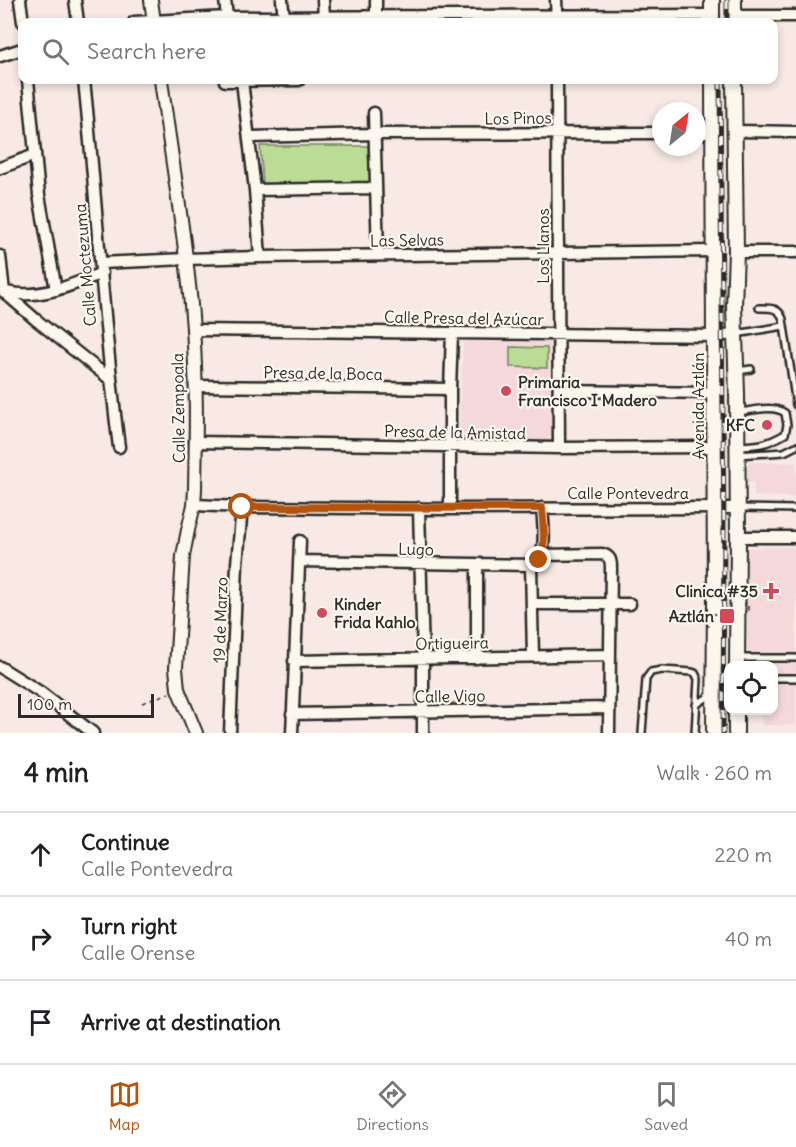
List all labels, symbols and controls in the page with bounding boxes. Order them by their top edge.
search box [18,18,778,84]
icon: search [39,35,72,68]
text: Search here [87,37,206,65]
north arrow [652,102,706,156]
street label: Los Pinos [484,107,552,129]
street label: Calle Moctezuma [70,203,100,327]
street label: Los Llanos [533,208,553,284]
street label: Las Selvas [370,229,444,251]
street label: Calle Presa del Azúcar [384,307,545,329]
street label: Avenida Aztlán [688,352,708,460]
street label: Calle Zempoala [167,353,189,463]
street label: Presa de la Boca [263,362,383,384]
place label: Primaria Francisco I Madero [518,372,657,410]
marker: Primaria Francisco I Madero [499,384,513,398]
place label: KFC [726,415,755,435]
marker: KFC [760,418,774,432]
street label: Presa de la Amistad [384,421,526,443]
street label: Calle Pontevedra [567,483,689,503]
route start [228,493,254,519]
street label: Lugo [398,539,434,559]
route end [525,546,551,572]
street label: 19 de Marzo [209,577,231,663]
place label: Clinica #35 [675,581,758,601]
marker: Clinica #35 [762,582,780,600]
place label: Kinder Frida Kahlo [334,594,416,632]
marker: Kinder Frida Kahlo [315,606,329,620]
place label: Aztlán [669,606,714,626]
marker: Aztlán [718,607,736,625]
street label: Ortigueira [415,632,489,654]
map controls [724,661,778,715]
button: locate [724,661,778,715]
street label: Calle Vigo [415,685,485,707]
scale bar [18,691,154,718]
text: 100 m [27,694,72,714]
text: 4 min [24,756,89,789]
text: Walk · 260 m [656,760,772,785]
text: Continue [81,828,170,856]
icon: ahead [24,838,57,871]
text: 220 m [715,842,772,867]
text: Calle Pontevedra [81,856,233,881]
text: Turn right [81,912,177,940]
icon: right [24,922,57,955]
text: 40 m [725,926,772,951]
text: Calle Orense [81,940,195,965]
icon: arrive [24,1006,57,1039]
text: Arrive at destination [81,1008,281,1036]
tab: Map [108,1078,141,1134]
tab: Directions [356,1078,429,1134]
tab: Saved [644,1078,688,1134]

